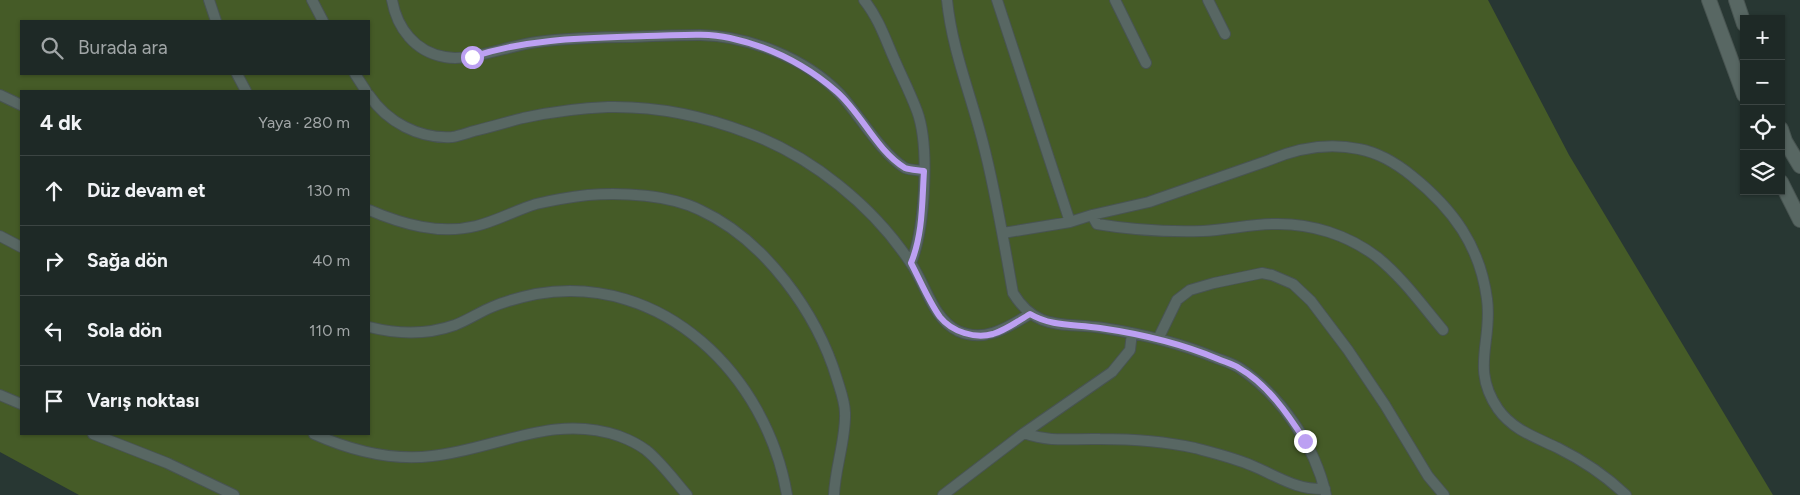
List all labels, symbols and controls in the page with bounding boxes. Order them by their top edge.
map controls [1740,15,1785,195]
button: + [1740,15,1785,60]
search box [20,20,370,75]
icon: search [38,34,66,62]
text: Burada ara [78,36,168,59]
route start [461,46,484,69]
button: − [1740,60,1785,105]
button: locate [1740,105,1785,150]
text: 4 dk [40,110,82,135]
text: Yaya · 280 m [258,113,350,132]
button: layers [1740,150,1785,195]
icon: ahead [40,177,68,205]
text: Düz devam et [87,179,206,202]
text: 130 m [307,181,350,200]
icon: right [40,247,68,275]
text: Sağa dön [87,249,168,272]
text: 40 m [312,251,350,270]
icon: left [40,317,68,345]
text: Sola dön [87,319,162,342]
text: 110 m [309,321,350,340]
icon: arrive [40,387,68,415]
text: Varış noktası [87,389,199,412]
route end [1294,430,1317,453]

